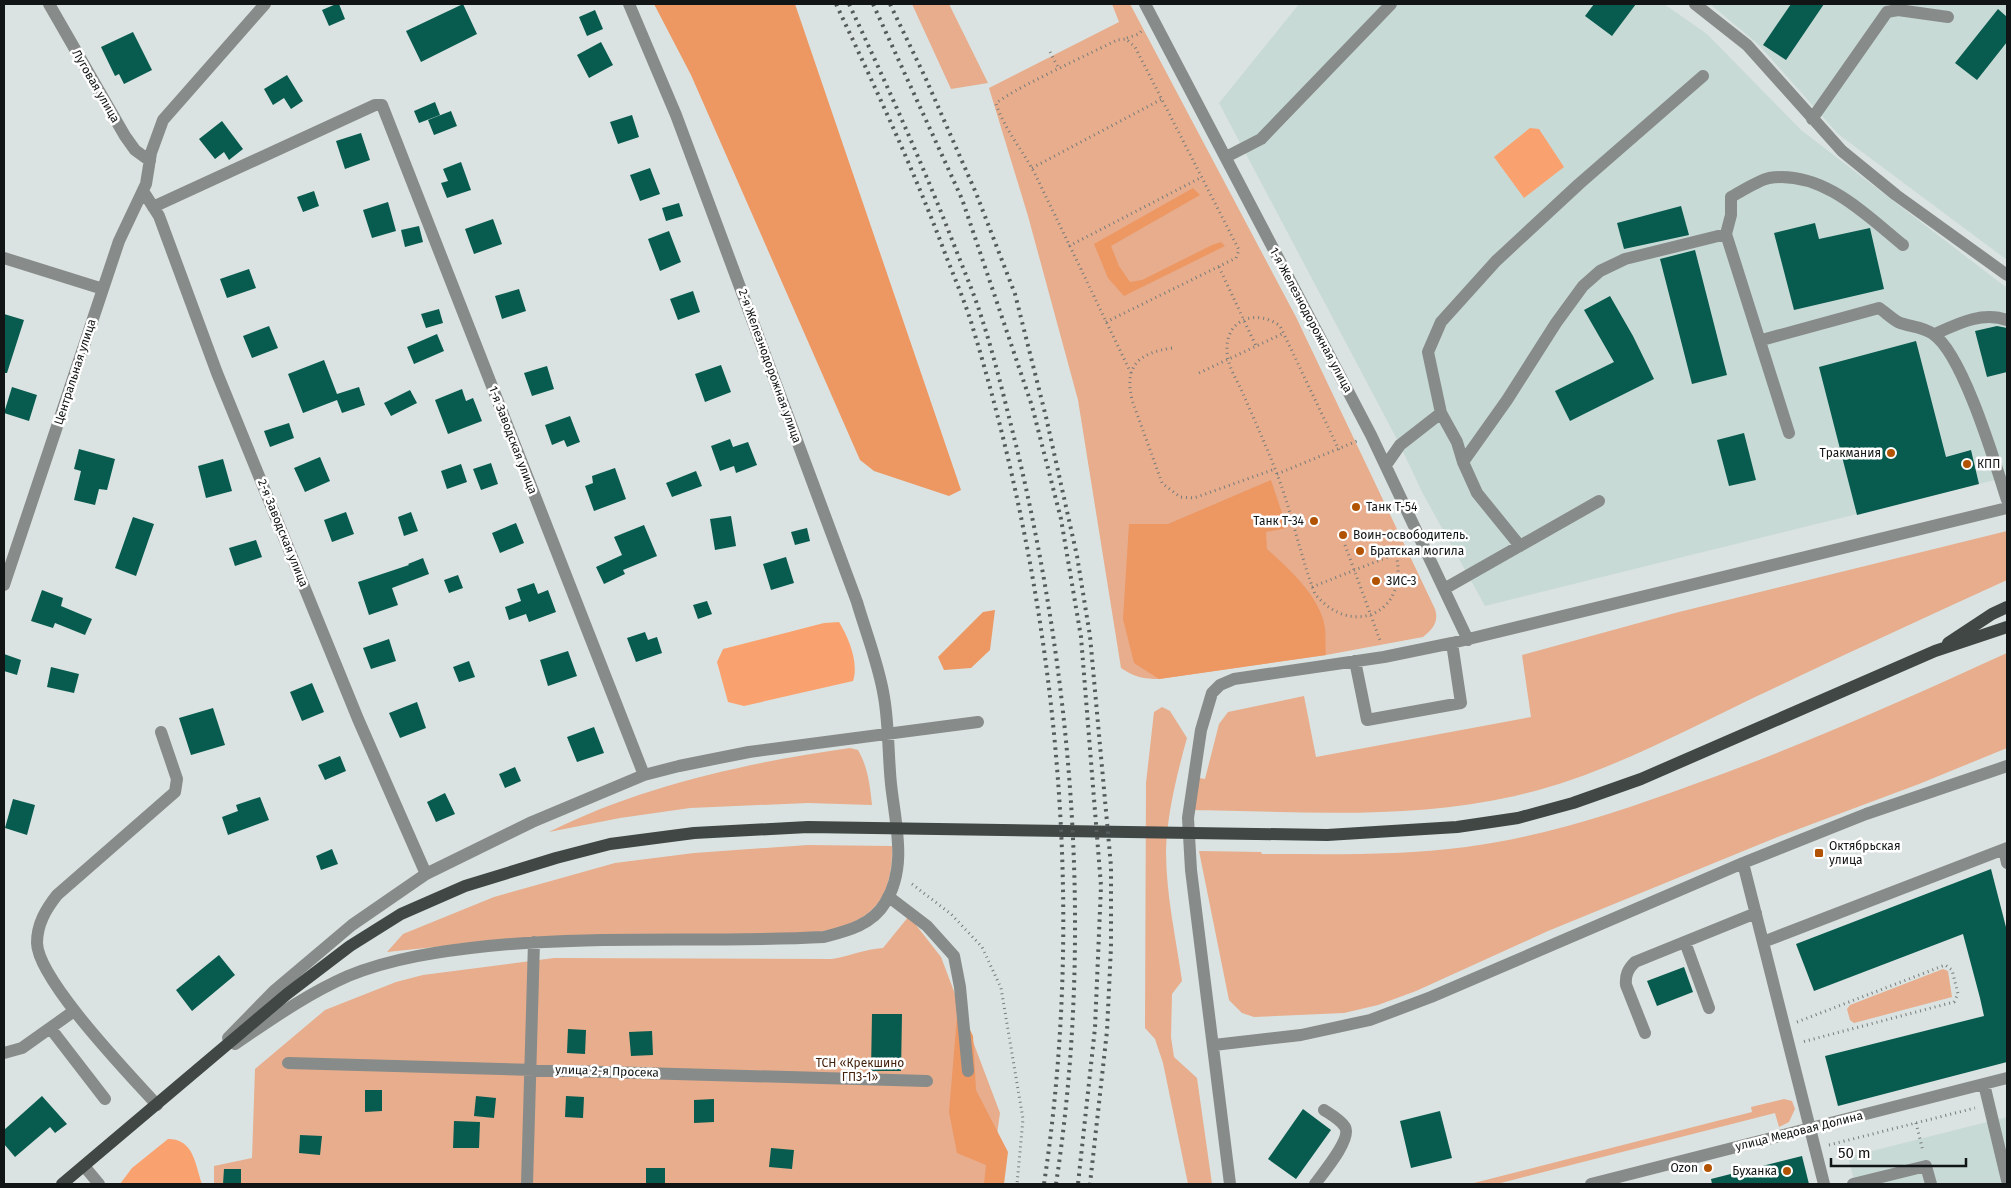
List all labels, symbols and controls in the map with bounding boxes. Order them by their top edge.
street label: Луговая улица [69,47,123,125]
street label: 1-я Железнодорожная улица [1267,245,1355,395]
street label: 2-я Железнодорожная улица [736,287,804,445]
street label: Центральная улица [51,317,99,427]
street label: 1-я Заводская улица [486,384,540,496]
place label: Тракмания [1820,446,1881,460]
marker: Тракмания [1885,447,1897,459]
place label: КПП [1977,457,2000,471]
marker: КПП [1961,458,1973,470]
street label: 2-я Заводская улица [255,477,311,589]
place label: Танк Т-54 [1366,500,1418,514]
marker: Танк Т-54 [1350,501,1362,513]
place label: Танк Т-34 [1253,514,1305,528]
marker: Танк Т-34 [1308,515,1320,527]
place label: Воин-освободитель. [1353,528,1468,542]
marker: Воин-освободитель. [1337,529,1349,541]
place label: Братская могила [1370,544,1464,558]
marker: Братская могила [1354,545,1366,557]
place label: ЗИС-3 [1386,574,1417,588]
marker: ЗИС-3 [1370,575,1382,587]
place label: Октябрьская улица [1829,839,1901,867]
marker: Октябрьская улица [1813,847,1825,859]
park label: ТСН «Крекшино ГПЗ-1» [816,1056,904,1084]
street label: улица 2-я Просека [555,1062,659,1080]
street label: улица Медовая Долина [1734,1108,1864,1154]
scale bar [1831,1136,1966,1168]
text: 50 m [1838,1144,1871,1162]
place label: Ozon [1671,1161,1698,1175]
marker: Ozon [1702,1162,1714,1174]
place label: Буханка [1732,1164,1777,1178]
marker: Буханка [1781,1165,1793,1177]

